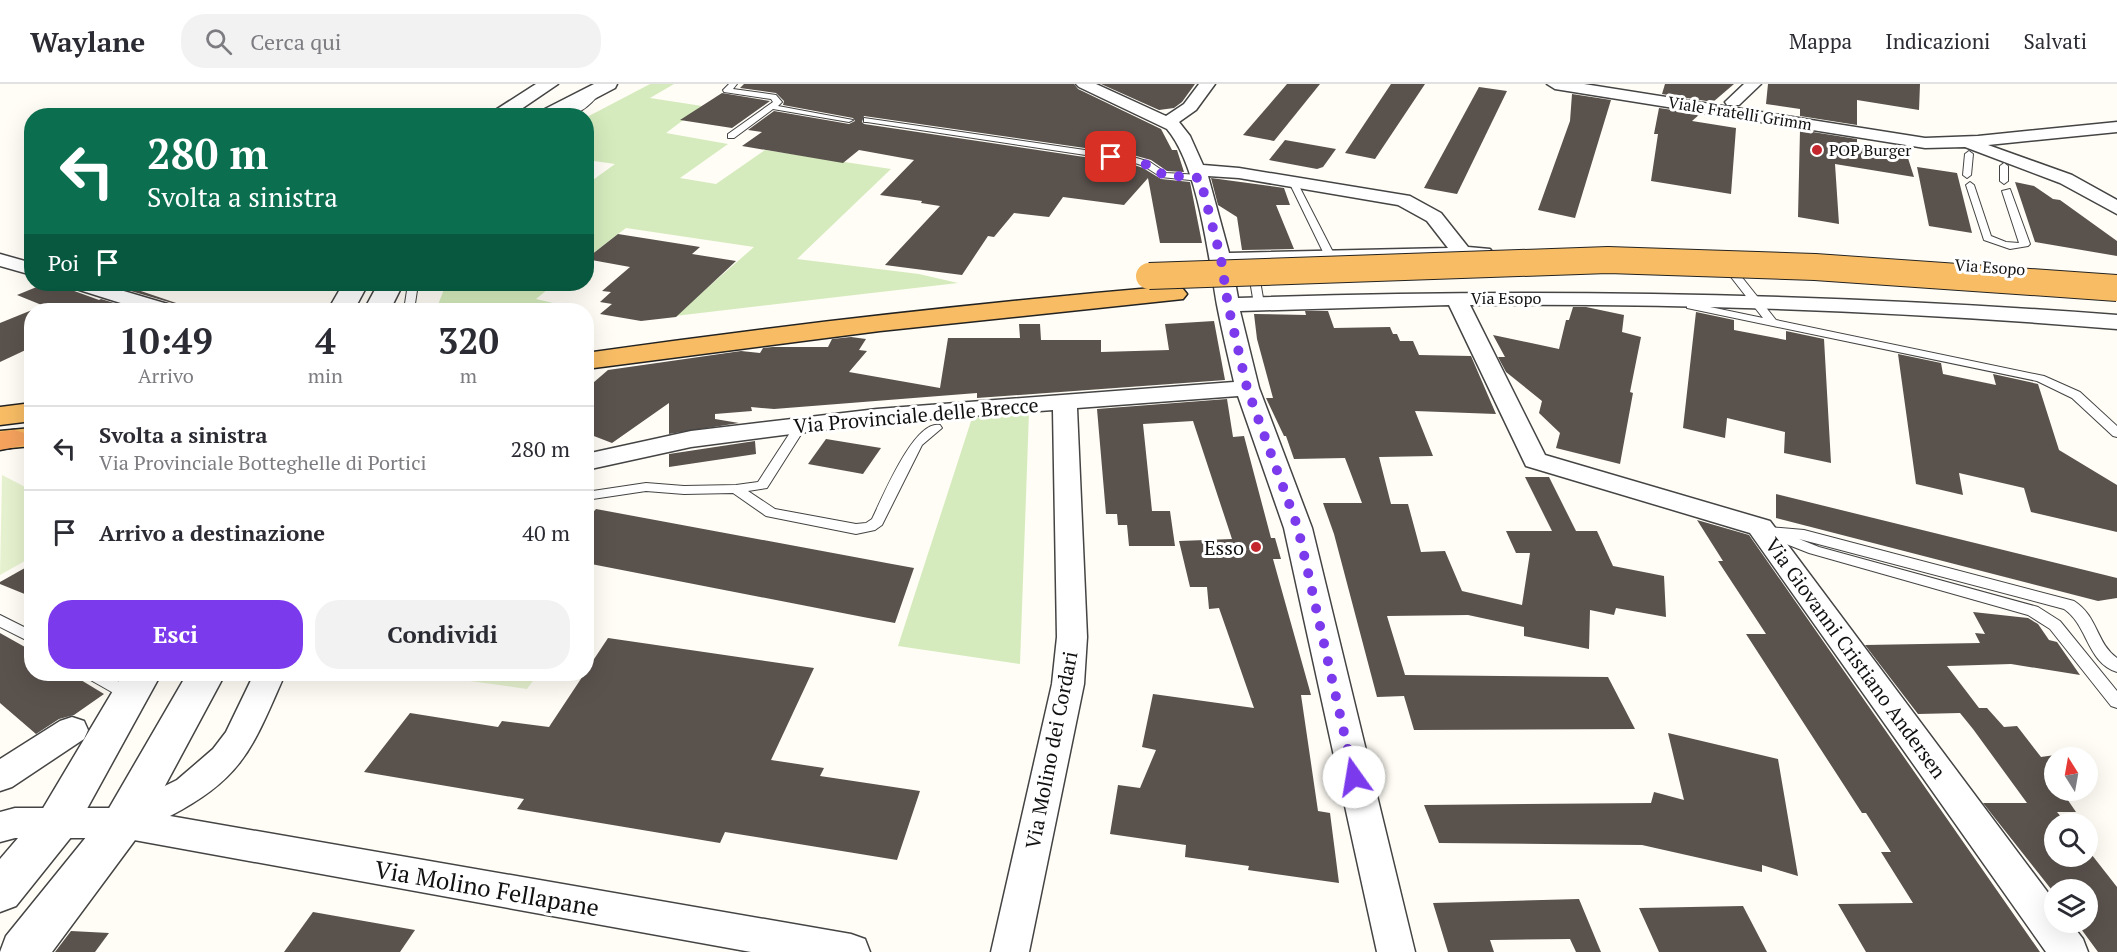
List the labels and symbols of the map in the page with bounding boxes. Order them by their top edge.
street label: Viale Fratelli Grimm [1666,91,1814,135]
pin [1085,131,1136,182]
place label: POP Burger [1829,139,1912,161]
marker: POP Burger [1810,143,1824,157]
street label: Via Esopo [1954,254,2026,280]
street label: Via Esopo [1471,287,1542,309]
street label: Via Provinciale delle Brecce [793,391,1039,439]
street label: Via Giovanni Cristiano Andersen [1759,532,1953,784]
place label: Esso [1204,534,1244,561]
marker: Esso [1249,540,1263,554]
street label: Via Molino dei Cordari [1019,649,1083,851]
position arrow [1322,745,1386,809]
north arrow [2044,747,2098,801]
street label: Via Molino Fellapane [372,853,602,923]

